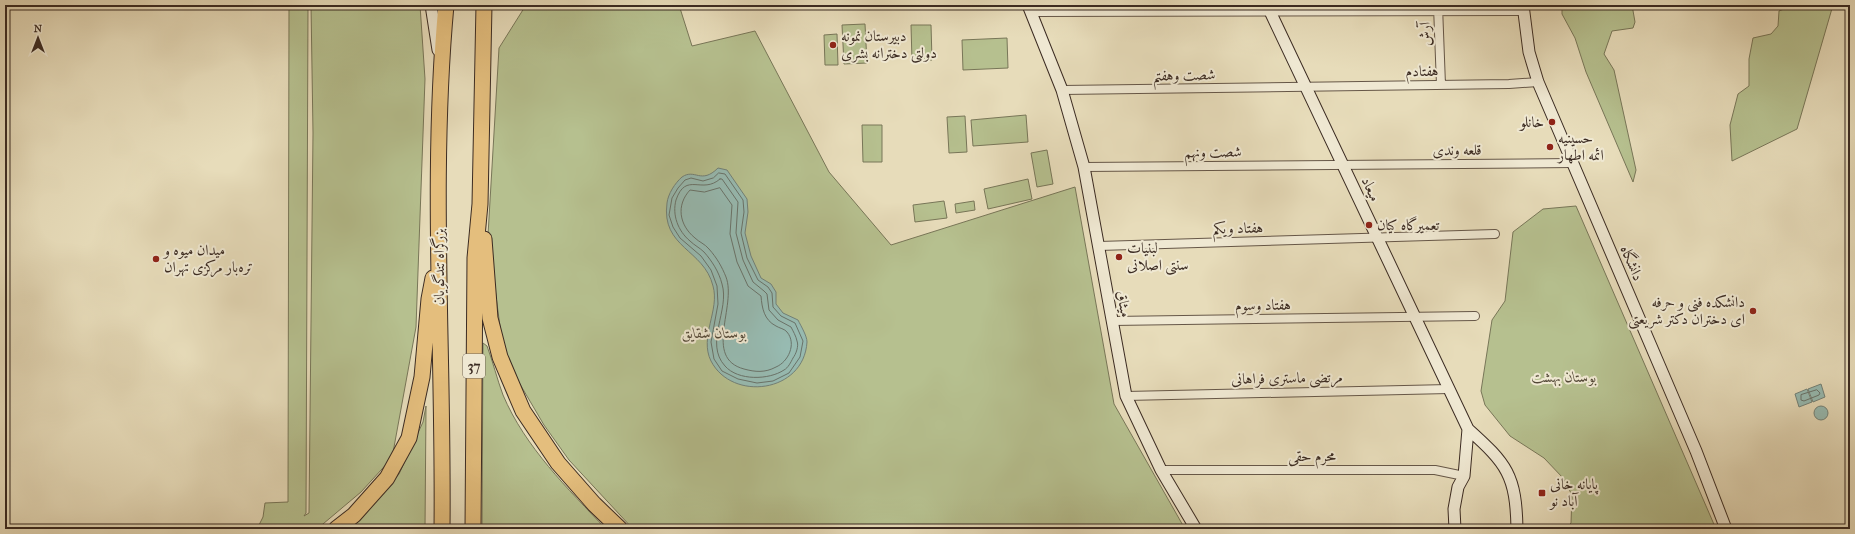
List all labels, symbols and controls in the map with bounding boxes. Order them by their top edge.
north arrow [18,18,58,58]
street label: آرش [1416,20,1434,46]
text: N [34,22,43,35]
place label: دبیرستان نمونه دولتی دخترانه بشری [841,27,937,64]
marker: دبیرستان نمونه دولتی دخترانه بشری [828,40,838,50]
street label: هفتادم [1405,62,1439,84]
street label: شصت وهفتم [1153,65,1216,91]
place label: خانلو [1518,113,1544,131]
marker: خانلو [1547,117,1557,127]
place label: حسینیه ائمه اطهار [1556,129,1604,164]
street label: قلعه وندی [1432,141,1482,159]
street label: شصت ونهم [1184,142,1242,167]
marker: حسینیه ائمه اطهار [1545,142,1555,152]
street label: میعاد [1358,174,1384,204]
place label: تعمیرگاه کیان [1377,216,1439,234]
street label: هفتاد ویکم [1213,219,1264,242]
marker: تعمیرگاه کیان [1364,220,1374,230]
street label: بزرگراه تندگویان [429,228,448,305]
place label: لبنیات سنتی اصلانی [1127,239,1188,276]
place label: میدان میوه و تره‌بار مرکزی تهران [162,241,253,278]
street label: دانشگاه [1616,242,1648,284]
marker: لبنیات سنتی اصلانی [1114,252,1124,262]
marker: میدان میوه و تره‌بار مرکزی تهران [151,254,161,264]
street label: میثاق [1113,289,1135,319]
place label: دانشکده فنی و حرفه ای دختران دکتر شریعتی [1628,293,1745,330]
street label: هفتاد وسوم [1235,296,1291,318]
marker: دانشکده فنی و حرفه ای دختران دکتر شریعتی [1748,306,1758,316]
park label: بوستان شقایق [681,324,747,342]
road number: 37 [463,354,485,378]
street label: مرتضی ماستری فراهانی [1231,368,1343,390]
park label: بوستان بهشت [1531,368,1597,387]
street label: محرم حقی [1288,447,1336,469]
place label: پایانه خانی آباد نو [1548,475,1599,510]
marker: پایانه خانی آباد نو [1537,488,1547,498]

